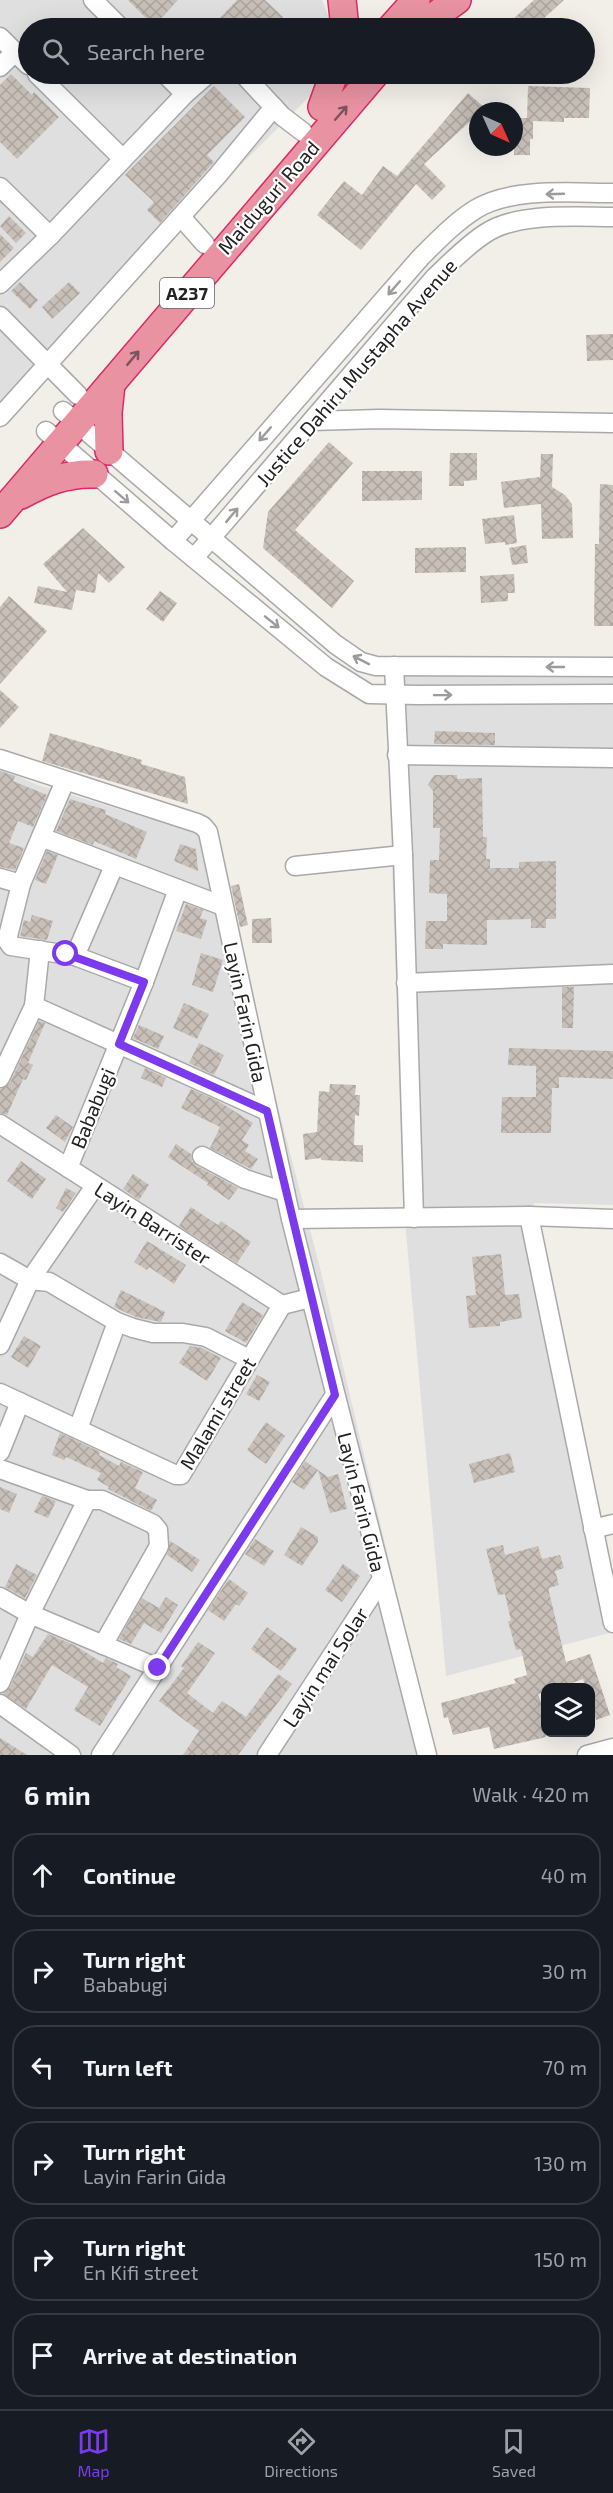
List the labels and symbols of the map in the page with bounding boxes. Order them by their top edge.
north arrow [469,102,523,156]
one-way arrow [334,106,348,121]
street label: Maiduguri Road [212,135,324,259]
one-way arrow [545,188,565,199]
street label: Justice Dahiru Mustapha Avenue [251,253,461,491]
road number: A237 [160,278,214,308]
one-way arrow [387,280,401,295]
one-way arrow [126,351,140,366]
one-way arrow [258,426,272,441]
one-way arrow [114,490,129,504]
one-way arrow [225,508,239,523]
one-way arrow [263,615,279,628]
one-way arrow [352,654,370,666]
one-way arrow [545,661,565,673]
one-way arrow [432,689,452,701]
street label: Layin Farin Gida [219,939,273,1085]
route start [52,940,78,966]
street label: Bababugi [65,1064,119,1152]
street label: Layin Barrister [90,1176,216,1270]
street label: Malami street [174,1352,260,1474]
street label: Layin Farin Gida [333,1430,391,1574]
street label: Layin mai Solar [277,1602,373,1732]
route end [144,1654,170,1680]

